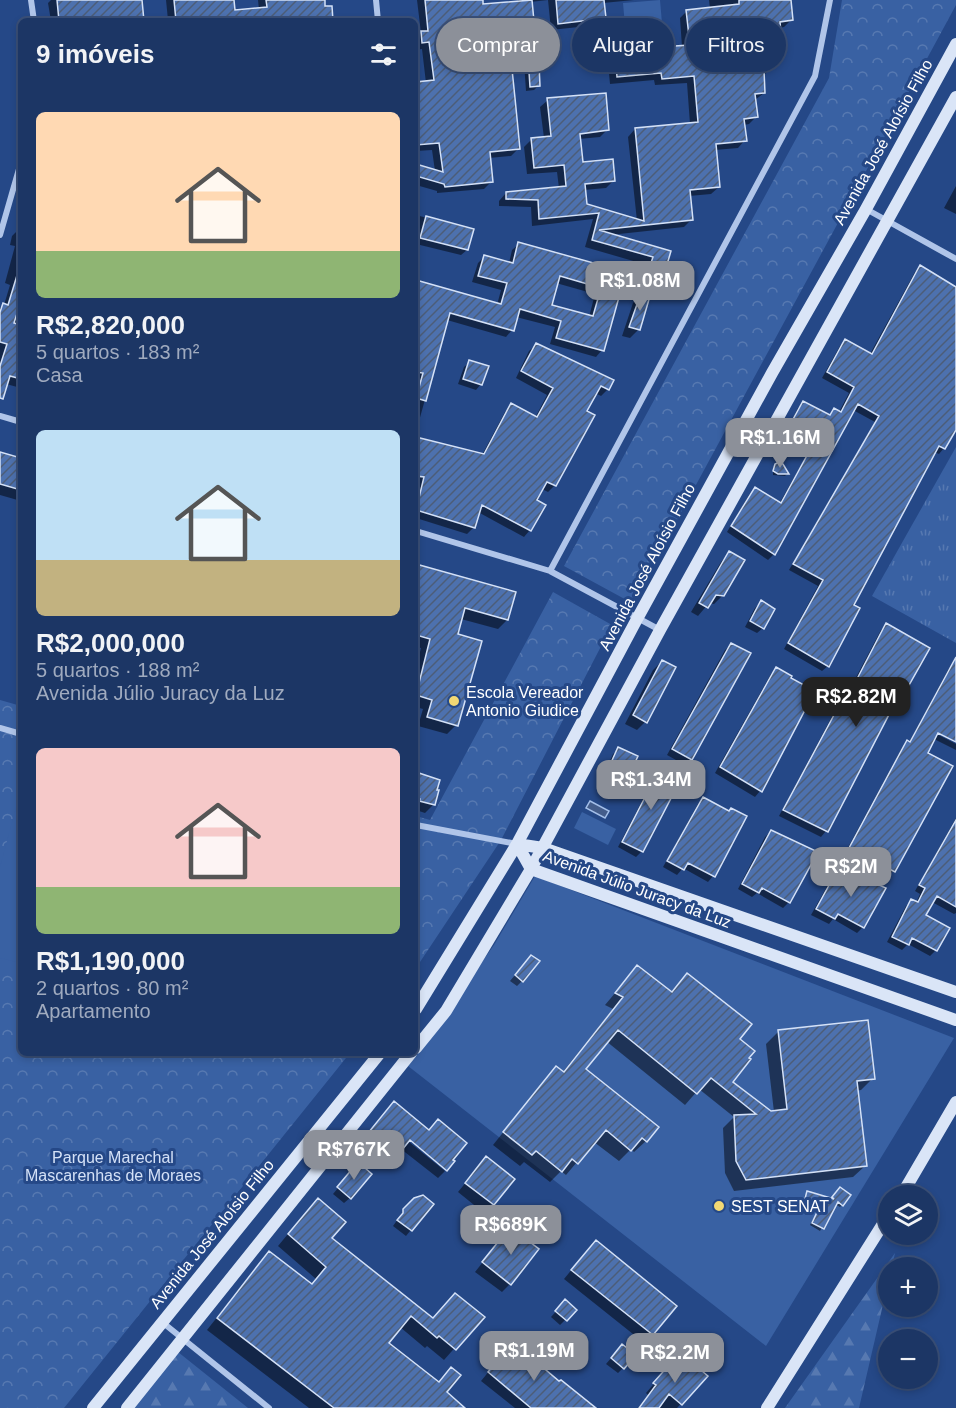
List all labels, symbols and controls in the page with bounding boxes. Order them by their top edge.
chip: Comprar [436,18,560,72]
chip: Alugar [572,18,674,72]
chip: Filtros [686,18,786,72]
icon: filters [367,38,400,71]
text: 9 imóveis [36,39,155,69]
street label: Avenida José Aloísio Filho [830,56,936,228]
icon: home [164,151,272,259]
pin: R$1.08M [585,261,695,312]
text: R$1.08M [599,269,681,291]
text: R$2,820,000 [36,310,185,340]
text: 5 quartos · 183 m² [36,341,199,363]
text: Casa [36,364,83,386]
pin: R$1.16M [725,418,835,469]
text: R$1.16M [739,426,821,448]
icon: home [164,469,272,577]
street label: Avenida José Aloísio Filho [596,481,698,653]
text: R$2,000,000 [36,628,185,658]
text: 5 quartos · 188 m² [36,659,199,681]
pin: R$2.82M [801,677,911,728]
text: Avenida Júlio Juracy da Luz [36,682,285,704]
place label: Escola Vereador Antonio Giudice [466,684,584,719]
text: R$2.82M [815,685,897,707]
marker: Escola Vereador Antonio Giudice [447,694,461,708]
pin: R$1.34M [596,760,706,811]
text: R$1.34M [610,768,692,790]
icon: home [164,787,272,895]
street label: Avenida Júlio Juracy da Luz [541,847,733,931]
pin: R$2M [815,847,887,898]
text: R$2M [824,855,878,877]
text: R$1,190,000 [36,946,185,976]
text: 2 quartos · 80 m² [36,977,188,999]
text: Apartamento [36,1000,151,1022]
pin: R$767K [305,1130,403,1181]
text: R$767K [317,1138,391,1160]
park label: Parque Marechal Mascarenhas de Moraes [25,1149,201,1184]
street label: Avenida José Aloísio Filho [147,1156,277,1312]
map controls [878,1185,938,1389]
button: layers [878,1185,938,1245]
place label: SEST SENAT [731,1198,829,1215]
marker: SEST SENAT [712,1199,726,1213]
pin: R$689K [462,1205,560,1256]
text: R$689K [474,1213,548,1235]
button: + [878,1257,938,1317]
button: − [878,1329,938,1389]
pin: R$1.19M [479,1331,589,1382]
pin: R$2.2M [626,1333,724,1384]
text: R$1.19M [493,1339,575,1361]
text: R$2.2M [640,1341,710,1363]

